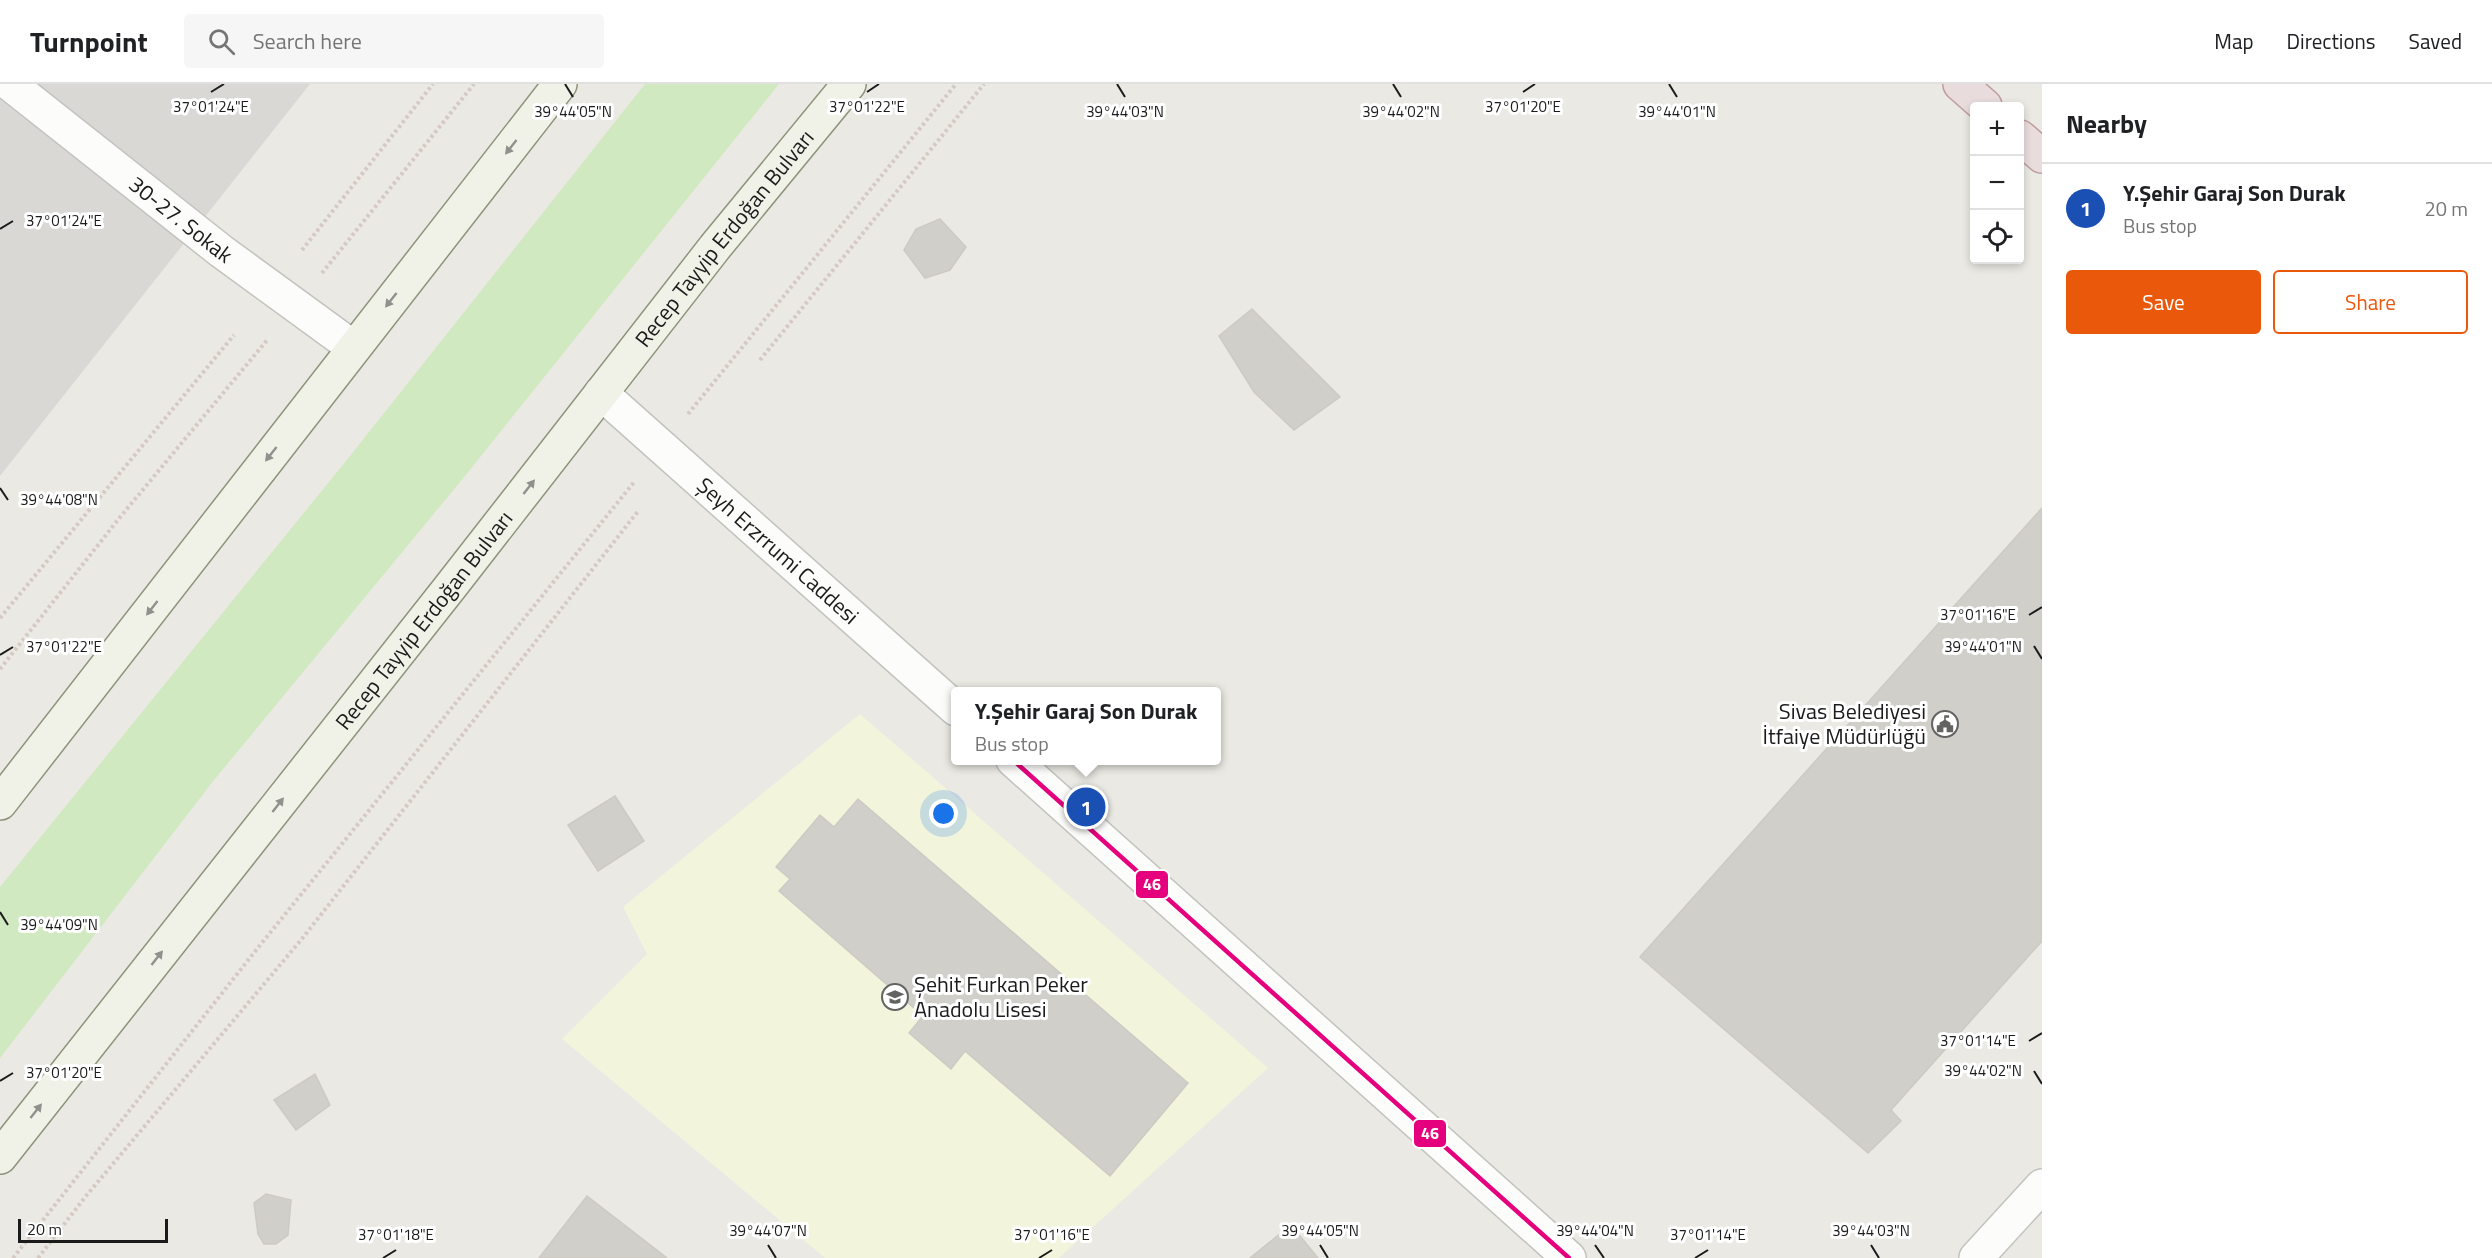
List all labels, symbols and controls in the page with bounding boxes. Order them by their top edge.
search box [184,14,604,68]
text: Turnpoint [30,20,148,63]
text: Search here [253,24,362,58]
icon: search [205,25,238,58]
text: Map [2214,25,2254,57]
text: Directions [2287,25,2376,57]
text: Saved [2409,25,2462,57]
text: 37°01'24"E [173,95,249,118]
text: 37°01'22"E [829,95,905,118]
text: 37°01'20"E [1485,95,1561,118]
text: 39°44'05"N [534,100,612,123]
text: 39°44'03"N [1086,100,1164,123]
text: 39°44'02"N [1362,100,1440,123]
text: 39°44'01"N [1638,100,1716,123]
map controls [1970,102,2024,264]
button: + [1970,102,2024,156]
text: Nearby [2066,104,2147,143]
street label: Recep Tayyip Erdoğan Bulvarı [626,122,822,354]
one-way arrow [506,139,518,154]
button: − [1970,156,2024,210]
street label: 30-27. Sokak [122,167,240,271]
text: Y.Şehir Garaj Son Durak [2123,176,2346,210]
text: 1 [2080,193,2091,224]
text: 20 m [2424,193,2468,224]
text: 37°01'24"E [26,209,102,232]
button: locate [1970,210,2024,264]
text: Bus stop [2123,210,2197,241]
button: Save [2066,270,2261,334]
button: Share [2273,270,2468,334]
one-way arrow [385,292,398,308]
one-way arrow [265,446,278,462]
street label: Şeyh Erzrrumi Caddesi [689,469,867,632]
one-way arrow [522,479,534,494]
text: 39°44'08"N [20,488,98,511]
street label: Recep Tayyip Erdoğan Bulvarı [327,503,521,737]
one-way arrow [145,600,158,616]
text: 37°01'16"E [1940,603,2016,626]
text: 37°01'22"E [26,635,102,658]
text: 39°44'01"N [1944,635,2022,658]
popup [951,687,1221,765]
text: Y.Şehir Garaj Son Durak [975,694,1197,728]
place label: Sivas Belediyesi İtfaiye Müdürlüğü [1763,694,1926,753]
public building icon: Sivas Belediyesi İtfaiye Müdürlüğü [1930,709,1960,739]
text: Bus stop [975,728,1049,759]
pin: 1 [1066,784,1106,830]
one-way arrow [272,797,285,813]
your location [929,799,958,828]
line badge: 46 [1135,870,1169,899]
text: 46 [1143,872,1161,896]
text: 39°44'09"N [20,913,98,936]
one-way arrow [151,950,164,966]
place label: Şehit Furkan Peker Anadolu Lisesi [914,967,1088,1026]
school or university icon: Şehit Furkan Peker Anadolu Lisesi [880,982,910,1012]
text: 37°01'14"E [1940,1029,2016,1052]
text: 39°44'02"N [1944,1059,2022,1082]
text: 37°01'20"E [26,1061,102,1084]
one-way arrow [30,1103,42,1118]
line badge: 46 [1413,1119,1447,1148]
text: 46 [1421,1121,1439,1145]
scale bar [18,1216,168,1244]
text: 20 m [27,1217,62,1241]
text: 39°44'07"N [729,1219,807,1242]
text: 39°44'05"N [1281,1219,1359,1242]
text: 39°44'04"N [1556,1219,1634,1242]
text: 39°44'03"N [1832,1219,1910,1242]
text: 37°01'18"E [358,1223,434,1246]
text: 37°01'16"E [1014,1223,1090,1246]
text: 37°01'14"E [1670,1223,1746,1246]

